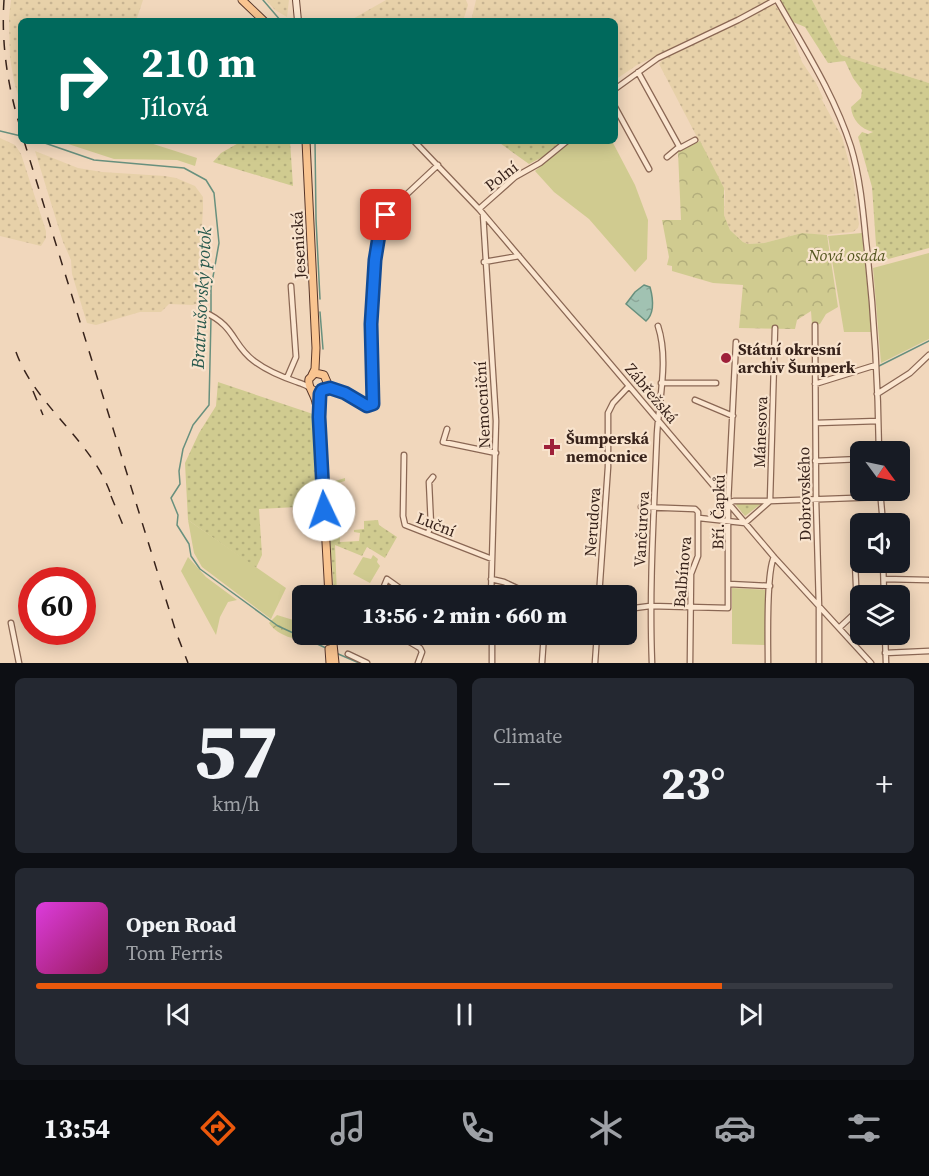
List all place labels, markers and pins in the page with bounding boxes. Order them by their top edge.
pin [360,189,411,240]
place label: Státní okresní archiv Šumperk [738,338,856,378]
marker: Státní okresní archiv Šumperk [719,351,733,365]
place label: Šumperská nemocnice [566,427,650,467]
marker: Šumperská nemocnice [543,438,561,456]

